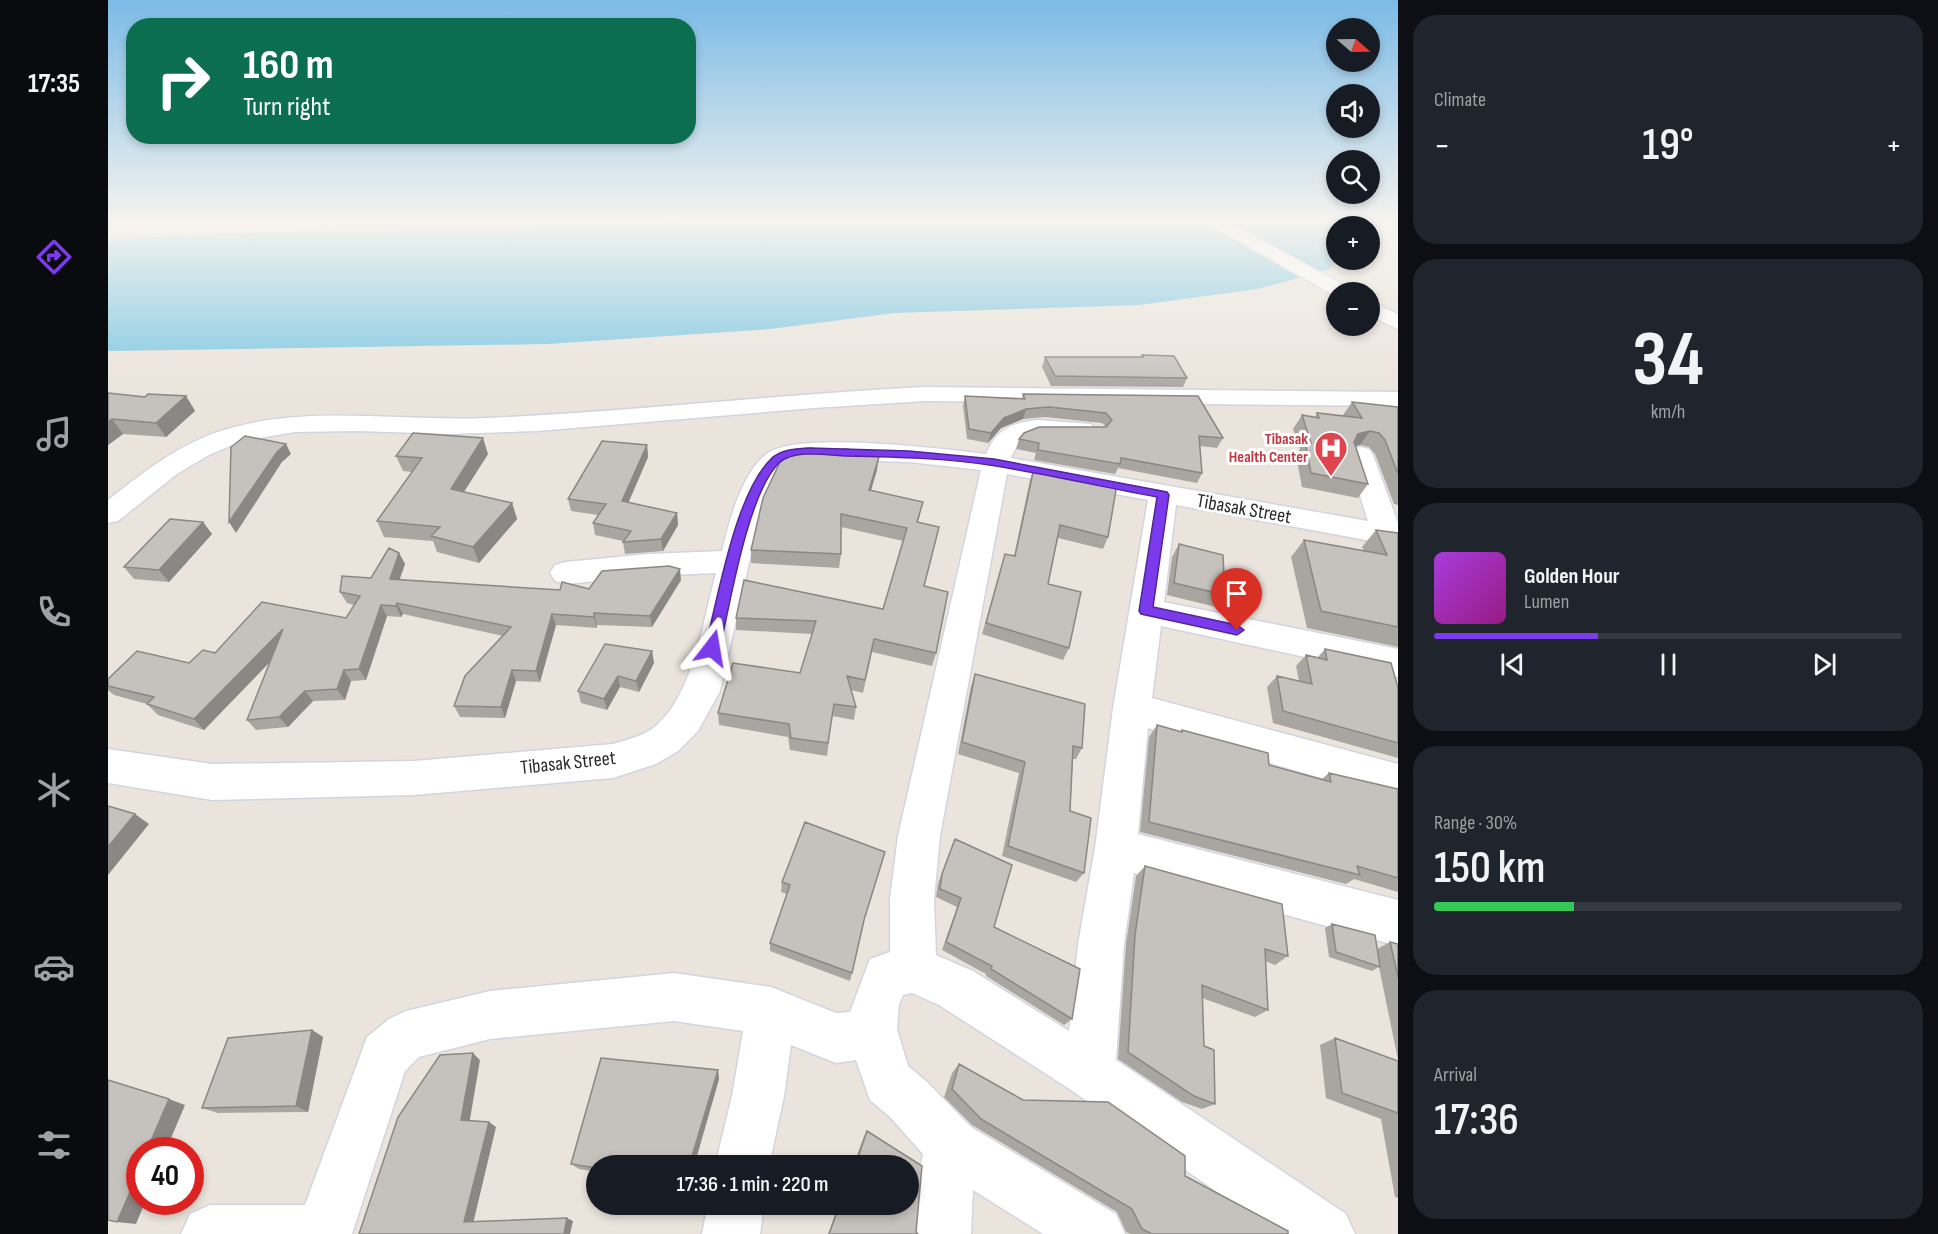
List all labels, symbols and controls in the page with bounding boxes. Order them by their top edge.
north arrow [1326,18,1380,72]
map controls [1326,18,1380,336]
text: 160 m [243,40,334,91]
icon: right [144,42,222,120]
text: 17:35 [28,68,80,100]
button: sound [1326,84,1380,138]
text: Climate [1434,88,1486,112]
text: Turn right [243,91,330,123]
text: 19° [1642,118,1694,173]
text: − [1434,126,1450,166]
text: + [1886,126,1902,166]
button: search [1326,150,1380,204]
button: + [1326,216,1380,270]
icon: directions [33,236,75,278]
button: − [1326,282,1380,336]
text: 34 [1632,314,1704,407]
text: km/h [1651,400,1685,424]
icon: music [33,413,75,455]
place label: Tibasak Health Center [1229,430,1308,467]
hospital icon: Tibasak Health Center [1313,430,1349,477]
street label: Tibasak Street [1195,489,1293,529]
text: Golden Hour [1524,563,1620,590]
pin [1211,568,1262,630]
icon: arrive [1220,577,1253,610]
text: Lumen [1524,590,1569,614]
icon: phone [33,591,75,633]
position arrow [680,616,744,680]
icon: previous [1496,648,1529,681]
icon: pause [1652,648,1685,681]
icon: next [1808,648,1841,681]
street label: Tibasak Street [519,746,617,780]
icon: climate [33,769,75,811]
text: Range · 30% [1434,811,1517,835]
text: 150 km [1434,841,1545,896]
icon: car [33,946,75,988]
text: Arrival [1434,1063,1477,1087]
text: 17:36 [1434,1093,1519,1148]
icon: filters [33,1124,75,1166]
speed limit sign: 40 [126,1137,204,1215]
text: 17:36 · 1 min · 220 m [677,1171,828,1198]

